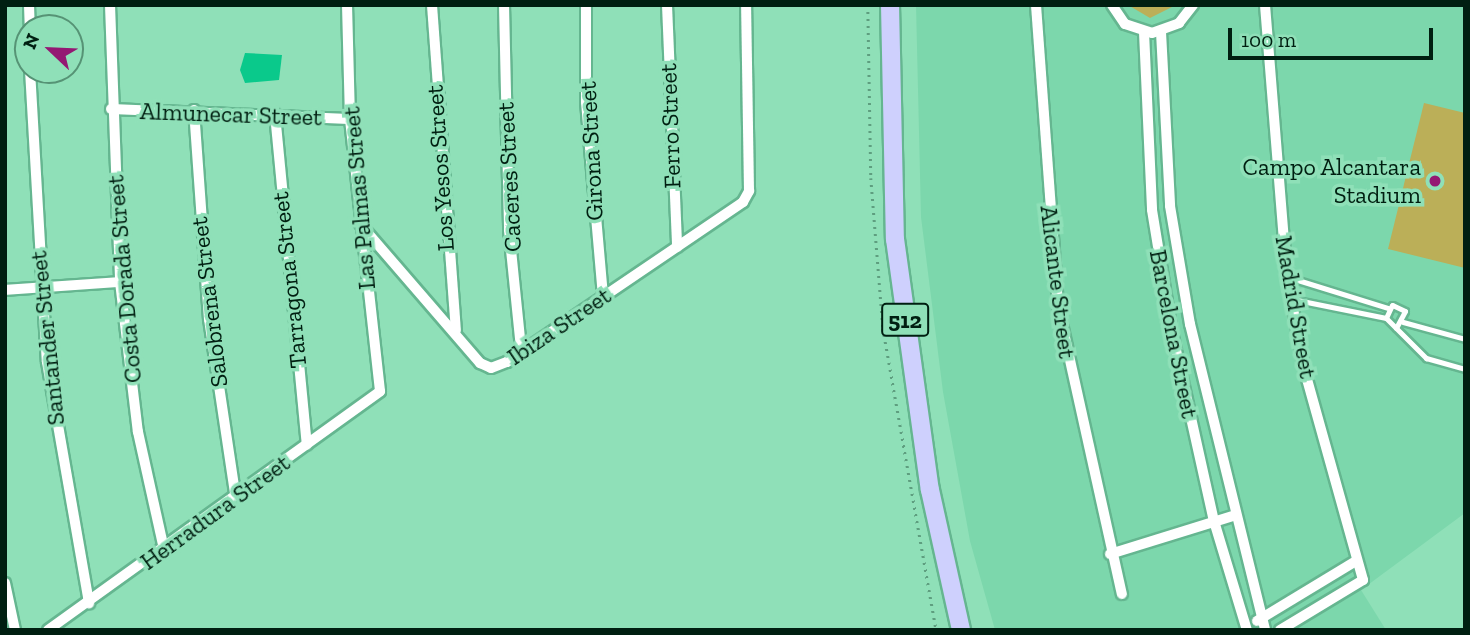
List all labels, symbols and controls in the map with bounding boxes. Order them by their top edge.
north arrow [14,14,84,84]
scale bar [1232,14,1437,58]
text: 100 m [1241,27,1296,52]
text: N [18,30,44,53]
street label: Ferro Street [653,63,687,189]
street label: Girona Street [573,80,609,222]
street label: Los Yesos Street [420,83,460,253]
street label: Almunecar Street [139,96,323,132]
street label: Caceres Street [491,101,527,253]
street label: Las Palmas Street [337,105,381,291]
place label: Campo Alcantara Stadium [1242,153,1421,209]
marker: Campo Alcantara Stadium [1427,173,1443,189]
street label: Costa Dorada Street [101,174,147,384]
street label: Tarragona Street [265,190,313,370]
street label: Alicante Street [1034,204,1082,360]
street label: Salobrena Street [184,215,234,389]
street label: Madrid Street [1269,233,1323,381]
street label: Barcelona Street [1144,247,1204,421]
street label: Santander Street [24,249,70,427]
street label: Ibiza Street [502,281,616,371]
road number: 512 [880,300,930,340]
street label: Herradura Street [135,448,295,576]

